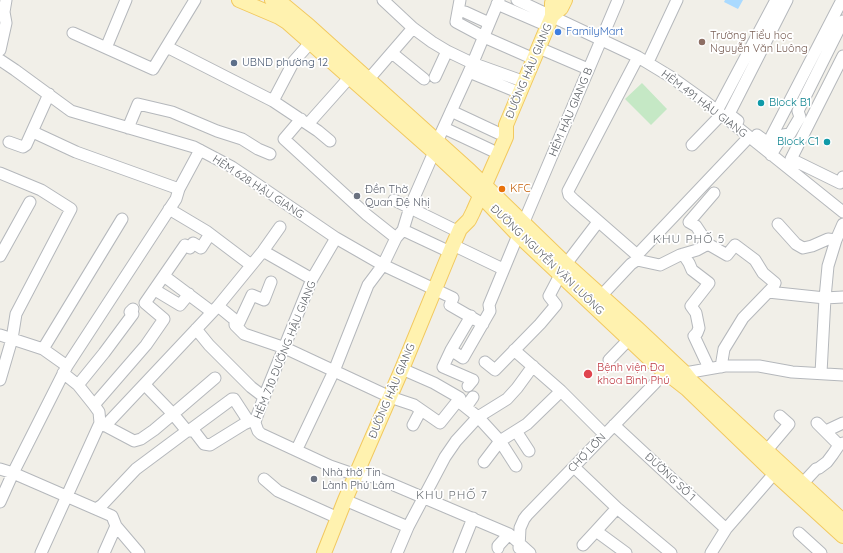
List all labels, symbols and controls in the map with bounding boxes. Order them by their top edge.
street label: ĐƯỜNG HẬU GIANG [503,22,555,120]
place label: FamilyMart [566,25,623,39]
marker: FamilyMart [553,27,563,37]
place label: Trường Tiểu học Nguyễn Văn Luông [710,29,808,55]
marker: Trường Tiểu học Nguyễn Văn Luông [697,37,707,47]
place label: UBND phường 12 [242,56,328,70]
marker: UBND phường 12 [229,58,239,68]
street label: HẺM HẬU GIANG B [546,66,596,158]
street label: HẺM 491 HẬU GIANG [658,67,750,141]
place label: Block B1 [769,96,811,110]
marker: Block B1 [756,98,766,108]
place label: Block C1 [777,135,819,149]
marker: Block C1 [822,137,832,147]
street label: HẺM 628 HẬU GIANG [210,153,306,221]
place label: KFC [510,182,531,196]
place label: Đền Thờ Quan Đệ Nhị [365,183,430,209]
marker: KFC [497,184,507,194]
marker: Đền Thờ Quan Đệ Nhị [352,191,362,201]
street label: ĐƯỜNG NGUYỄN VĂN LUÔNG [488,202,606,318]
district label: KHU PHỐ 5 [653,232,725,246]
street label: HẺM 710 ĐƯỜNG HẬU GIANG [251,279,319,421]
street label: ĐƯỜNG HẬU GIANG [366,342,418,440]
place label: Bệnh viện Đa khoa Bình Phú [597,361,670,387]
marker: Bệnh viện Đa khoa Bình Phú [582,368,594,380]
street label: CHỢ LỚN [565,431,609,475]
street label: ĐƯỜNG SỐ 1 [642,450,698,504]
place label: Nhà thờ Tin Lành Phú Lâm [322,466,395,492]
marker: Nhà thờ Tin Lành Phú Lâm [309,474,319,484]
district label: KHU PHỐ 7 [416,488,488,502]

